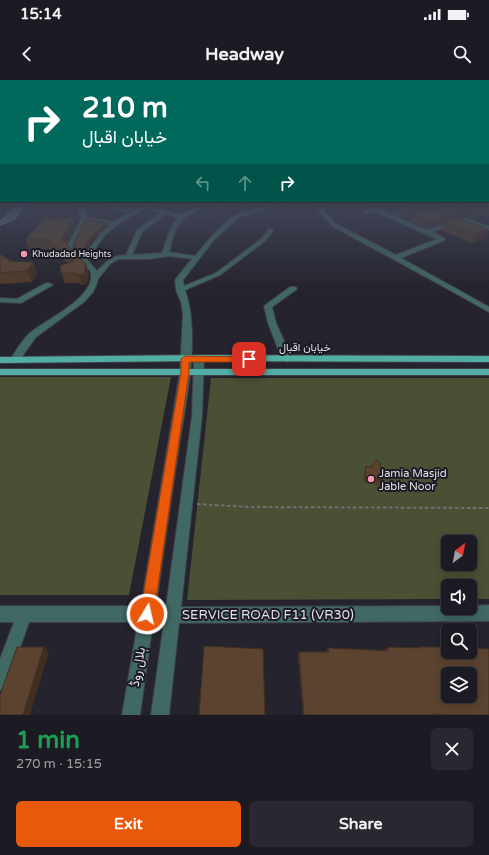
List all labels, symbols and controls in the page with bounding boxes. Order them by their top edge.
text: 15:14 [20,5,62,23]
icon: back [16,43,38,65]
text: Headway [205,43,284,65]
icon: search [451,43,473,65]
text: 210 m [82,91,168,125]
icon: right [16,96,68,148]
text: خیابان اقبال [82,126,167,148]
icon: left [192,172,214,194]
icon: ahead [234,172,256,194]
icon: right [276,172,298,194]
marker: Khudadad Heights [19,249,29,259]
place label: Khudadad Heights [32,249,111,260]
street label: خیابان اقبال [279,341,331,354]
pin [232,342,266,376]
icon: arrive [238,348,260,370]
place label: Jamia Masjid Jable Noor [379,467,447,493]
marker: Jamia Masjid Jable Noor [366,474,376,484]
north arrow [441,535,477,571]
map controls [441,535,477,703]
button: sound [441,579,477,615]
position arrow [126,593,168,635]
street label: SERVICE ROAD F11 (VR30) [182,607,354,623]
button: search [441,623,477,659]
street label: ہلال روڈ [127,646,150,688]
button: layers [441,667,477,703]
text: 1 min [16,726,80,755]
button: close [431,728,473,770]
text: 270 m · 15:15 [16,756,102,772]
button: Exit [16,801,241,847]
button: Share [249,801,473,847]

